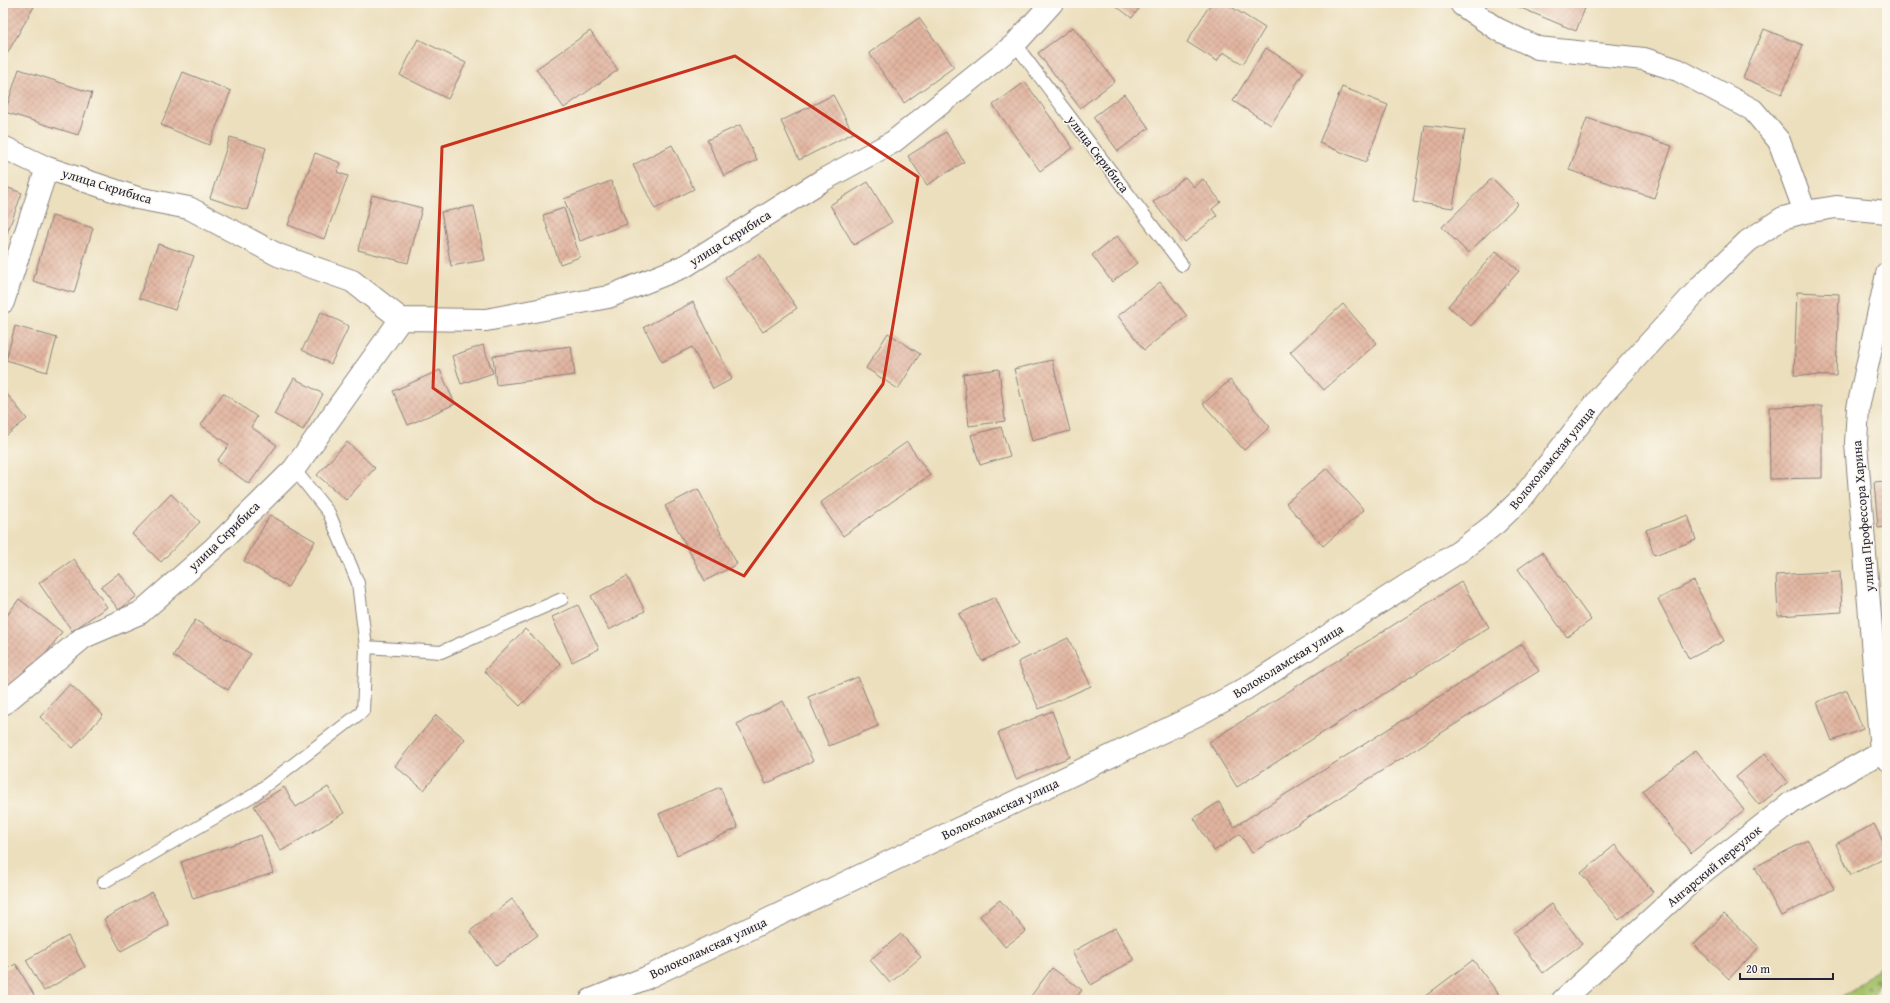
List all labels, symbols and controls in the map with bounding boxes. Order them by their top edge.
street label: улица Скрибиса [1062,110,1134,197]
street label: улица Скрибиса [59,163,155,209]
street label: улица Скрибиса [685,205,775,271]
street label: Волоколамская улица [1505,402,1600,513]
street label: улица Профессора Харина [1847,439,1879,593]
street label: улица Скрибиса [183,496,265,576]
street label: Волоколамская улица [1229,619,1348,703]
street label: Волоколамская улица [938,773,1062,844]
street label: Ангарский переулок [1662,820,1766,911]
street label: Волоколамская улица [646,912,770,983]
scale bar [1740,955,1833,981]
text: 20 m [1746,960,1770,977]

